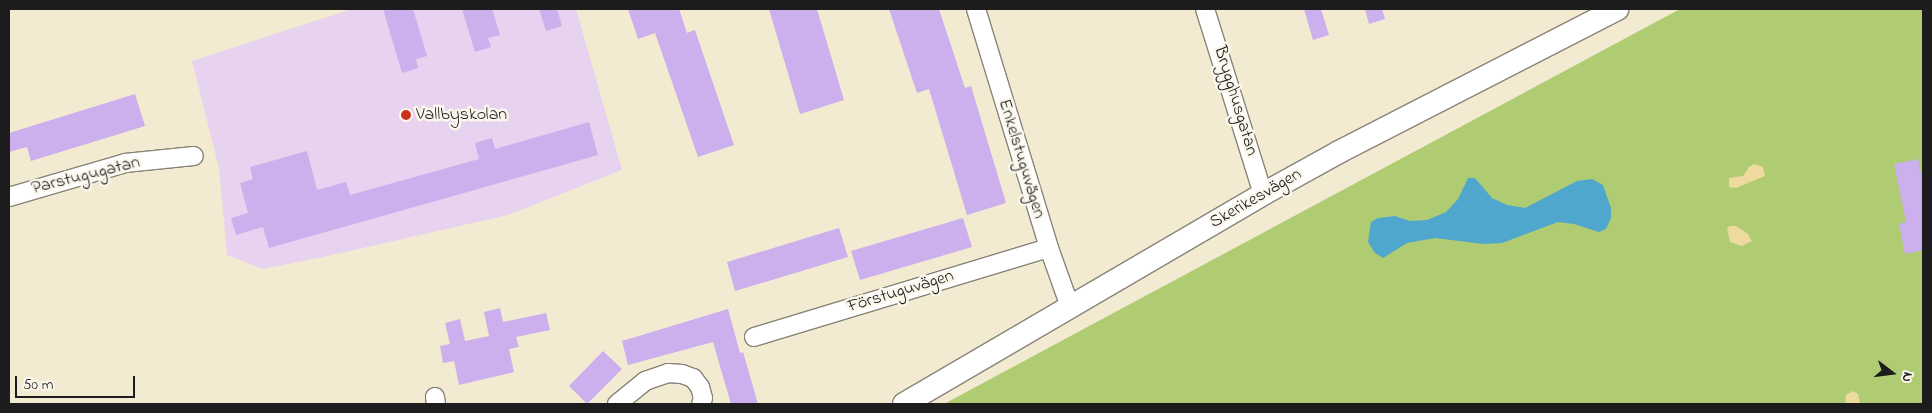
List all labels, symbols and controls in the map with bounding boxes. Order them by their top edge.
street label: Brygghusgatan [1208,44,1262,158]
street label: Enkelstuguvägen [993,97,1049,221]
place label: Vallbyskolan [416,104,507,126]
marker: Vallbyskolan [400,109,412,121]
street label: Parstugugatan [30,152,142,200]
street label: Skerikesvägen [1206,164,1306,234]
street label: Förstuguvägen [845,266,957,318]
north arrow [1867,348,1917,398]
scale bar [18,366,138,398]
text: N [1896,370,1918,384]
text: 50 m [23,374,53,396]

